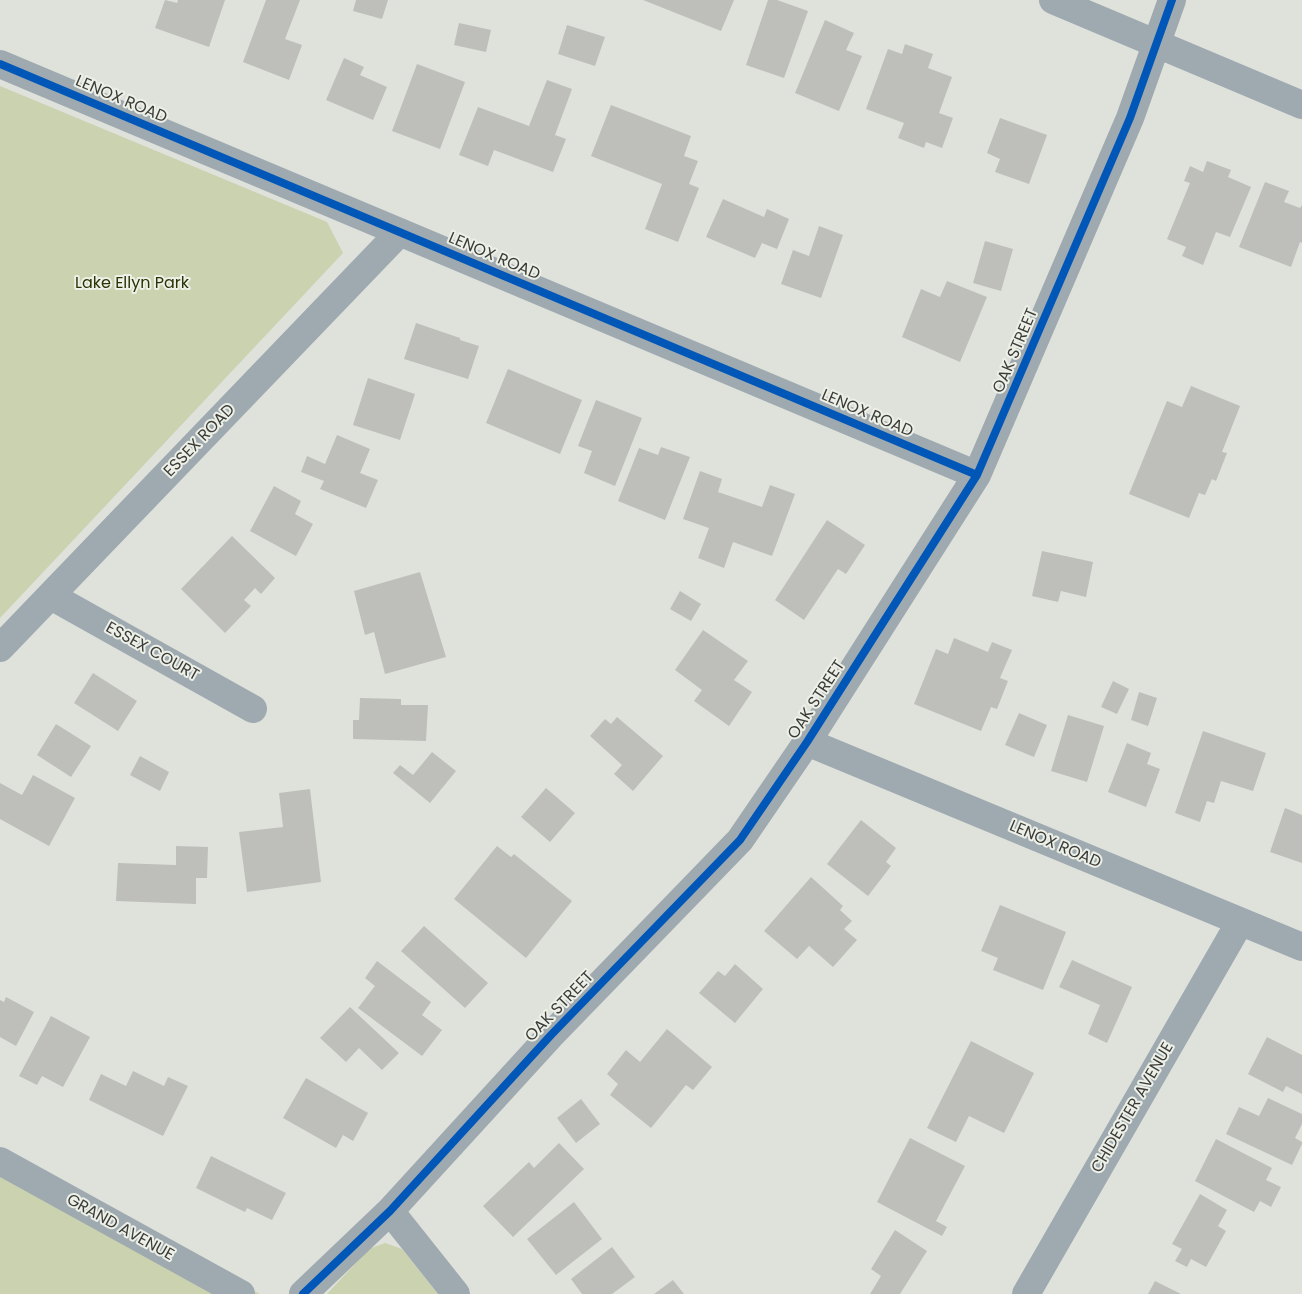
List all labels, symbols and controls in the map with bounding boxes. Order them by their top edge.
street label: LENOX ROAD [72,72,170,128]
street label: LENOX ROAD [445,229,543,285]
park label: Lake Ellyn Park [75,274,189,294]
street label: OAK STREET [990,306,1042,396]
street label: LENOX ROAD [818,386,916,442]
street label: ESSEX ROAD [161,401,239,481]
street label: ESSEX COURT [102,619,202,685]
street label: OAK STREET [784,657,850,743]
street label: LENOX ROAD [1006,817,1104,873]
street label: OAK STREET [522,968,598,1046]
street label: CHIDESTER AVENUE [1088,1039,1178,1177]
street label: GRAND AVENUE [63,1191,177,1265]

